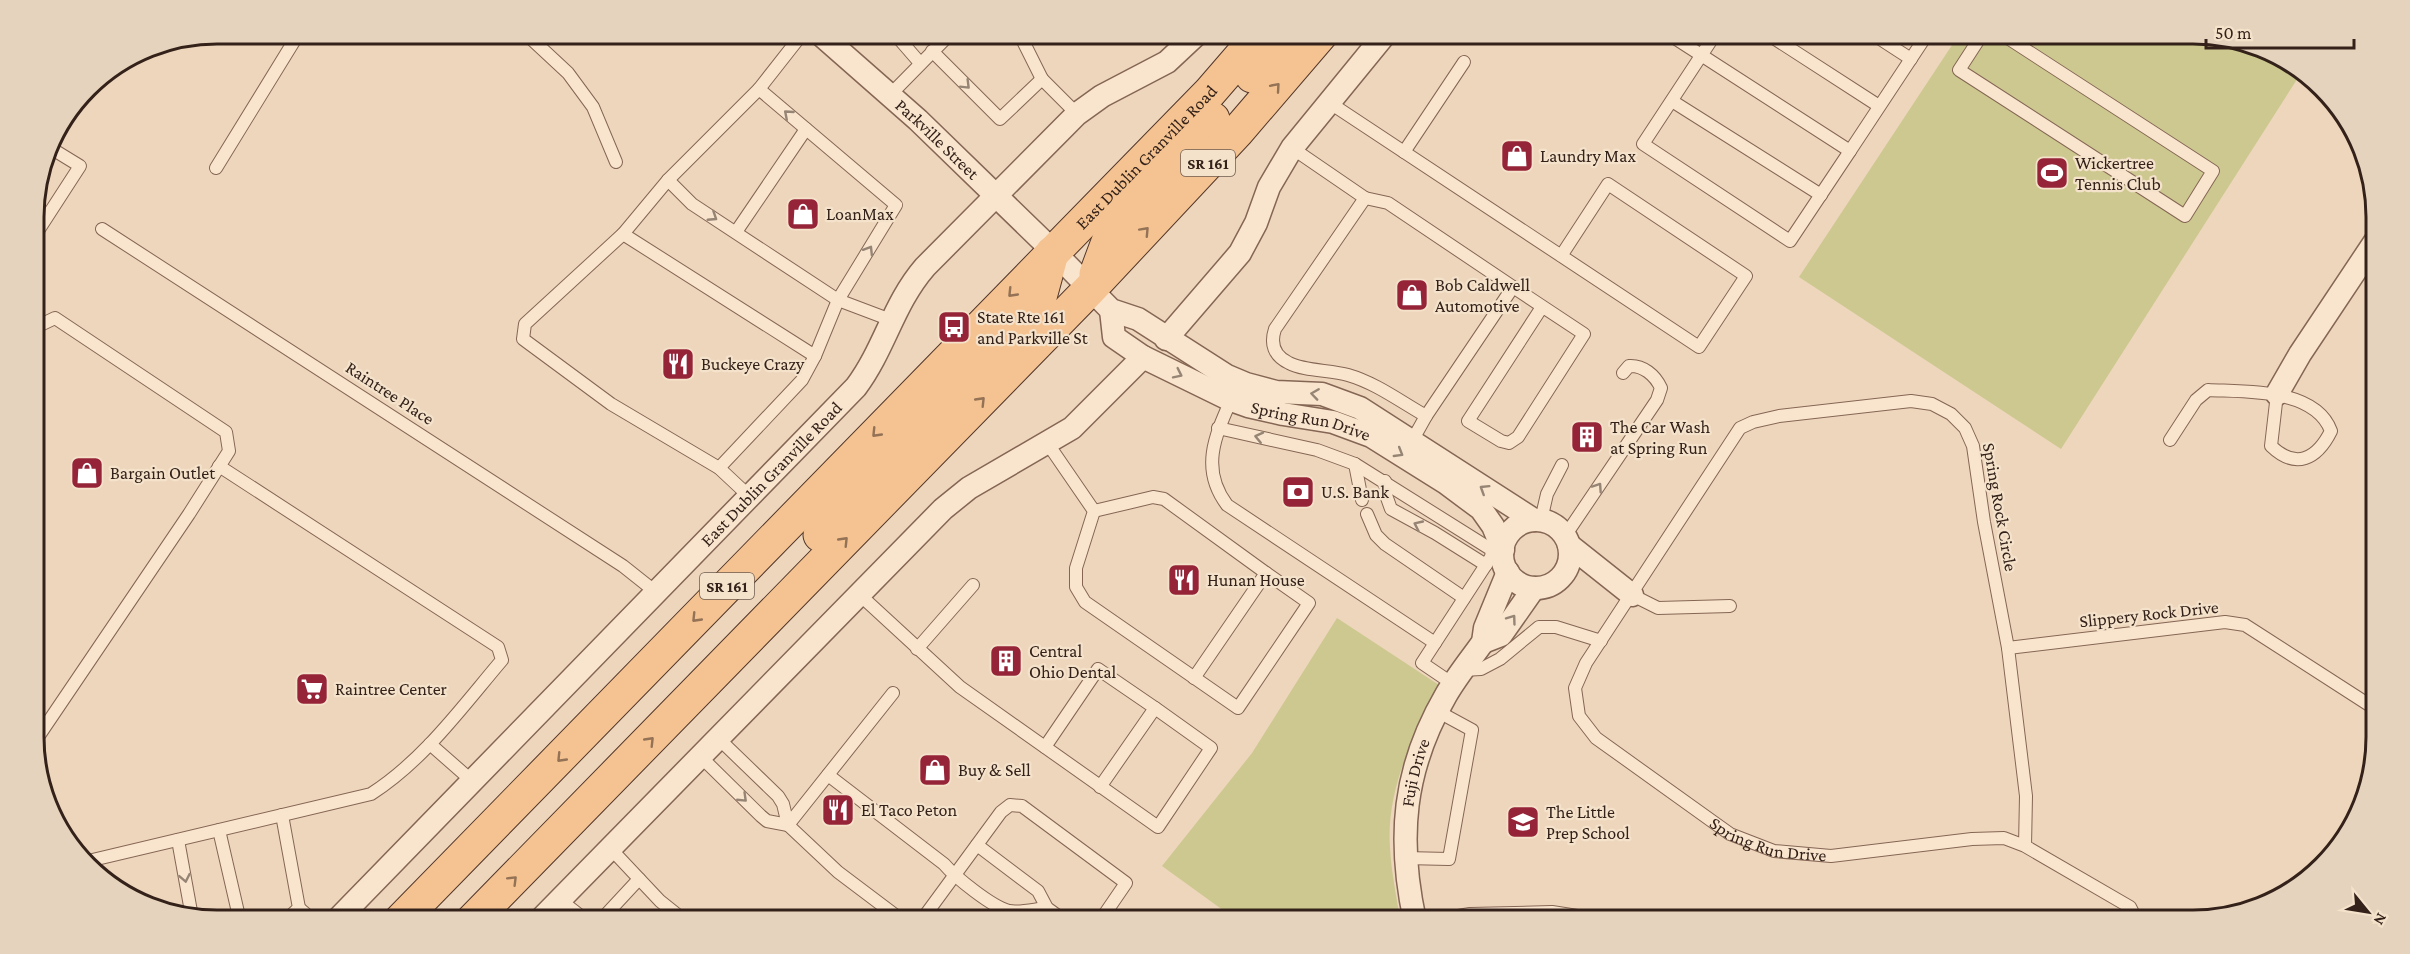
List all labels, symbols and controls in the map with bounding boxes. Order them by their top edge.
scale bar [2206,12,2354,50]
text: 50 m [2215,23,2252,43]
one-way arrow [959,78,970,88]
street label: East Dublin Granville Road [1072,81,1222,233]
one-way arrow [1269,83,1280,94]
street label: Parkville Street [891,95,984,184]
one-way arrow [783,110,794,121]
shop icon: Laundry Max [1499,138,1535,174]
place label: Laundry Max [1540,146,1636,166]
road number: SR 161 [1181,150,1235,176]
place label: Wickertree Tennis Club [2075,153,2161,194]
sports icon: Wickertree Tennis Club [2034,155,2070,191]
shop icon: LoanMax [785,196,821,232]
place label: LoanMax [826,204,894,224]
one-way arrow [706,210,717,221]
one-way arrow [1137,227,1148,238]
one-way arrow [861,246,873,256]
place label: Bob Caldwell Automotive [1435,275,1530,316]
shop icon: Bob Caldwell Automotive [1394,277,1430,313]
one-way arrow [1008,286,1019,296]
place label: State Rte 161 and Parkville St [977,307,1089,348]
bus stop icon: State Rte 161 and Parkville St [936,309,972,345]
restaurant icon: Buckeye Crazy [660,346,696,382]
place label: Buckeye Crazy [701,354,805,374]
street label: Raintree Place [342,357,438,429]
one-way arrow [1171,367,1182,378]
one-way arrow [1311,389,1320,401]
street label: East Dublin Granville Road [697,397,846,550]
street label: Spring Run Drive [1249,397,1373,445]
one-way arrow [973,398,984,409]
place label: The Car Wash at Spring Run [1610,417,1710,458]
building icon: The Car Wash at Spring Run [1569,419,1605,455]
one-way arrow [872,426,883,436]
one-way arrow [1254,432,1264,445]
street label: Spring Rock Circle [1979,441,2021,573]
one-way arrow [1393,445,1403,457]
shop icon: Bargain Outlet [69,455,105,491]
place label: Bargain Outlet [110,463,216,483]
bank icon: U.S. Bank [1280,474,1316,510]
place label: U.S. Bank [1321,482,1389,502]
one-way arrow [1591,483,1602,494]
one-way arrow [1480,484,1490,496]
one-way arrow [1413,520,1424,532]
one-way arrow [837,537,848,548]
restaurant icon: Hunan House [1166,562,1202,598]
place label: Hunan House [1207,570,1305,590]
road number: SR 161 [700,573,754,599]
street label: Slippery Rock Drive [2078,597,2220,631]
one-way arrow [693,610,704,621]
one-way arrow [1505,615,1516,626]
place label: Central Ohio Dental [1029,641,1117,682]
building icon: Central Ohio Dental [988,643,1024,679]
supermarket icon: Raintree Center [294,671,330,707]
place label: Raintree Center [335,679,448,699]
street label: Fuji Drive [1397,736,1434,808]
one-way arrow [642,737,653,748]
one-way arrow [557,750,568,761]
shop icon: Buy & Sell [917,752,953,788]
place label: Buy & Sell [958,760,1031,780]
one-way arrow [735,791,746,802]
restaurant icon: El Taco Peton [820,792,856,828]
place label: El Taco Peton [861,800,957,820]
place label: The Little Prep School [1546,802,1630,843]
school or university icon: The Little Prep School [1505,804,1541,840]
street label: Spring Run Drive [1706,813,1827,866]
one-way arrow [178,873,191,883]
one-way arrow [506,876,517,886]
north arrow [2338,882,2398,942]
text: N [2370,910,2391,928]

